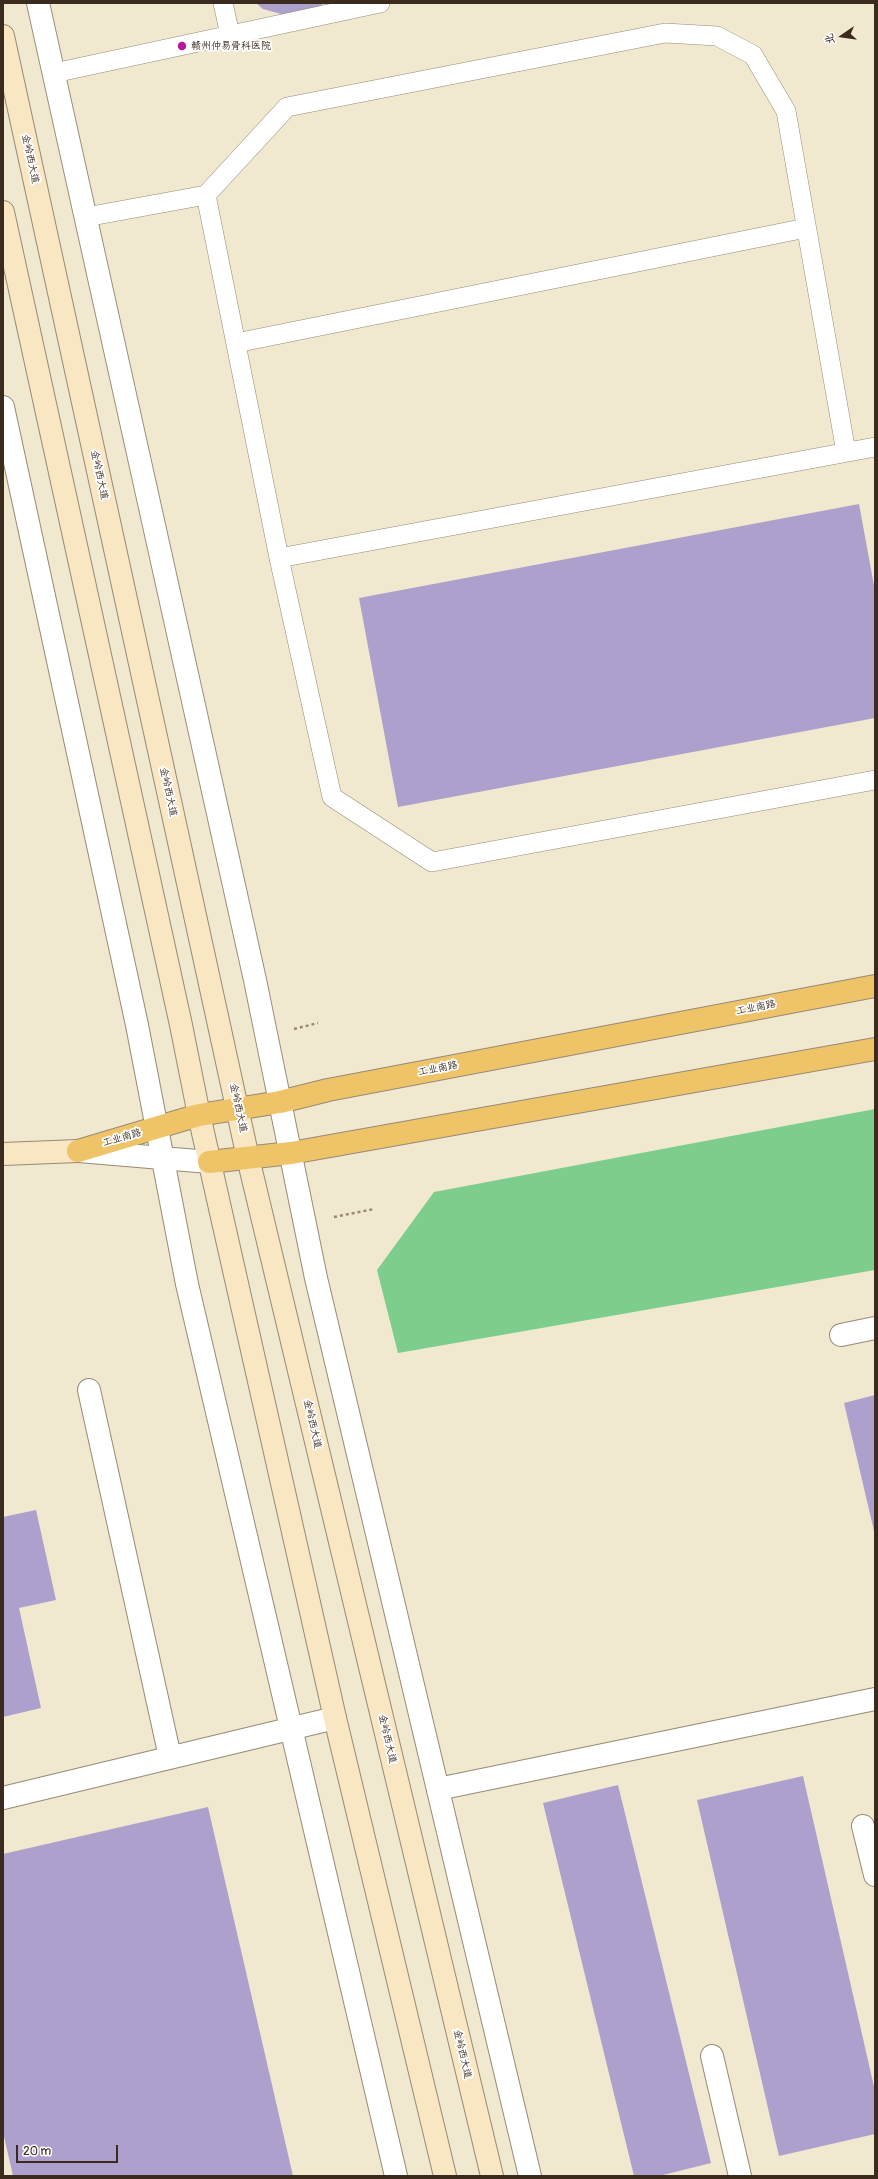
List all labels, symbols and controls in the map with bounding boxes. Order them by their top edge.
north arrow [822,16,862,56]
text: 北 [822,32,837,46]
marker: 赣州仲易骨科医院 [176,40,188,52]
place label: 赣州仲易骨科医院 [191,40,271,52]
street label: 金岭西大道 [19,133,41,185]
street label: 金岭西大道 [88,449,110,501]
street label: 金岭西大道 [157,766,179,818]
street label: 工业南路 [735,998,777,1018]
street label: 工业南路 [417,1059,459,1079]
street label: 金岭西大道 [227,1082,249,1134]
street label: 工业南路 [101,1127,143,1149]
street label: 金岭西大道 [301,1398,323,1450]
street label: 金岭西大道 [376,1713,398,1765]
street label: 金岭西大道 [451,2028,473,2080]
scale bar [18,2137,120,2163]
text: 20 m [23,2144,51,2159]

